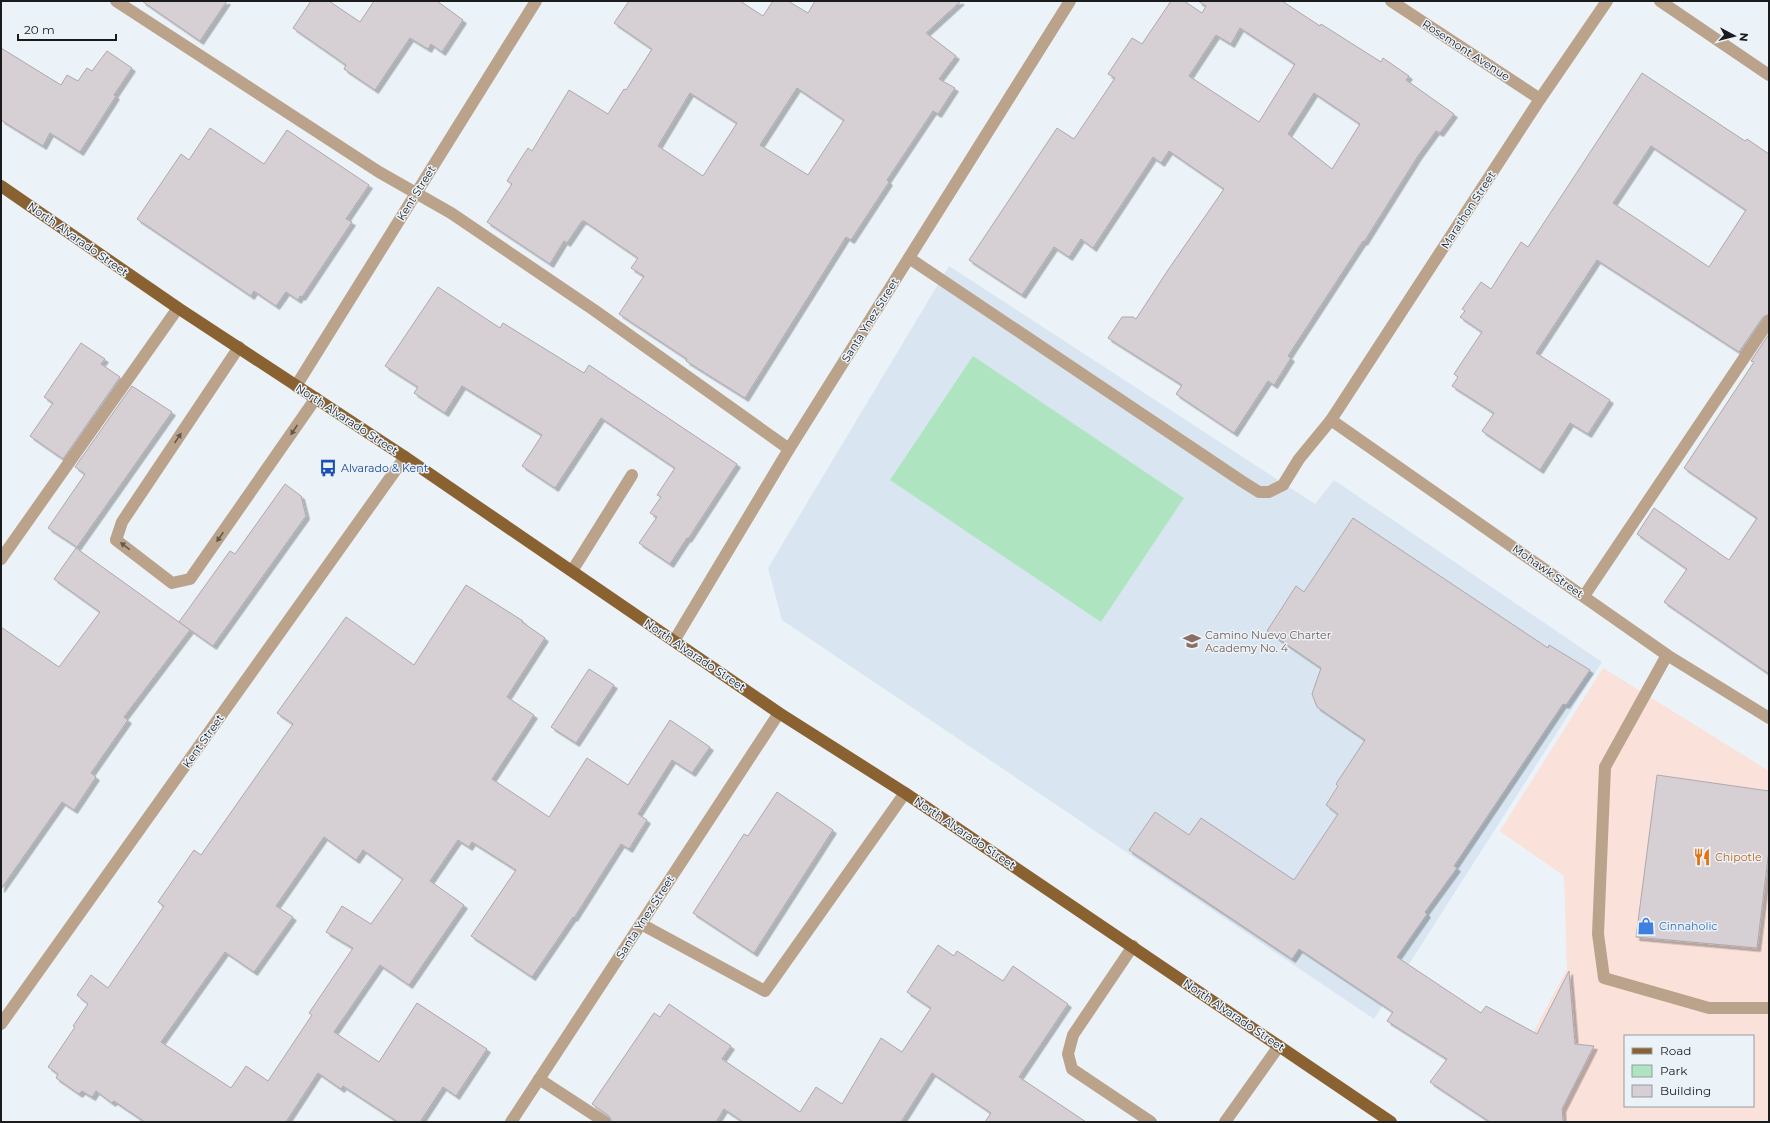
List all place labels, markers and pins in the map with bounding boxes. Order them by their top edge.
bus stop icon: Alvarado & Kent [318,458,338,478]
place label: Alvarado & Kent [341,461,429,475]
place label: Camino Nuevo Charter Academy No. 4 [1205,628,1331,655]
school or university icon: Camino Nuevo Charter Academy No. 4 [1182,631,1202,651]
restaurant icon: Chipotle [1692,847,1712,867]
place label: Chipotle [1715,850,1762,864]
shop icon: Cinnaholic [1636,916,1656,936]
place label: Cinnaholic [1659,919,1718,933]

